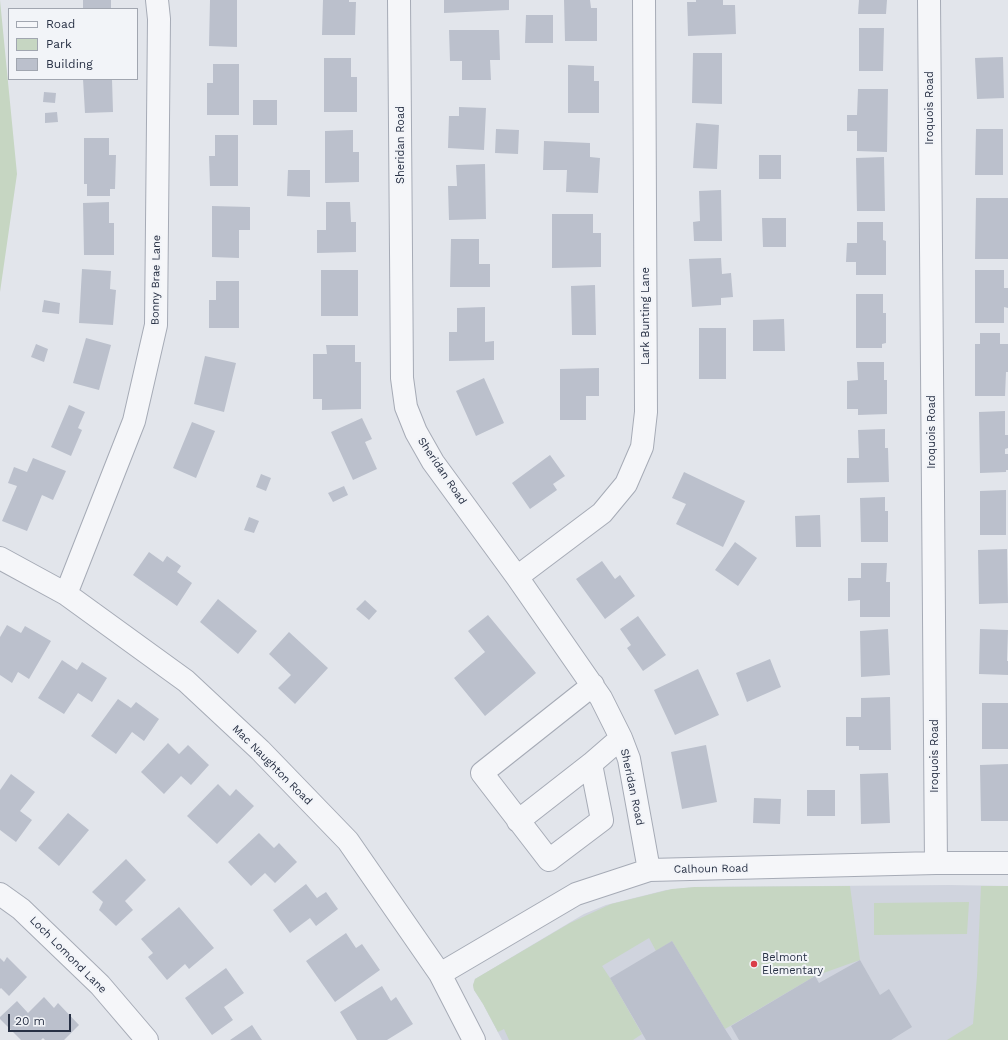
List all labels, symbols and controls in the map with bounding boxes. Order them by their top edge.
legend [8,8,138,80]
text: Road [46,17,75,31]
text: Park [46,37,72,51]
text: Building [46,57,93,71]
street label: Iroquois Road [923,71,937,145]
street label: Sheridan Road [394,106,408,184]
street label: Bonny Brae Lane [149,235,163,325]
street label: Lark Bunting Lane [639,267,653,365]
street label: Iroquois Road [925,395,939,469]
street label: Sheridan Road [415,435,469,507]
street label: Iroquois Road [928,719,942,793]
street label: Mac Naughton Road [229,722,315,808]
street label: Sheridan Road [617,747,647,827]
street label: Calhoun Road [674,862,748,876]
street label: Loch Lomond Lane [27,914,109,996]
place label: Belmont Elementary [762,951,823,977]
marker: Belmont Elementary [749,959,759,969]
scale bar [10,1006,73,1032]
text: 20 m [15,1014,45,1028]

